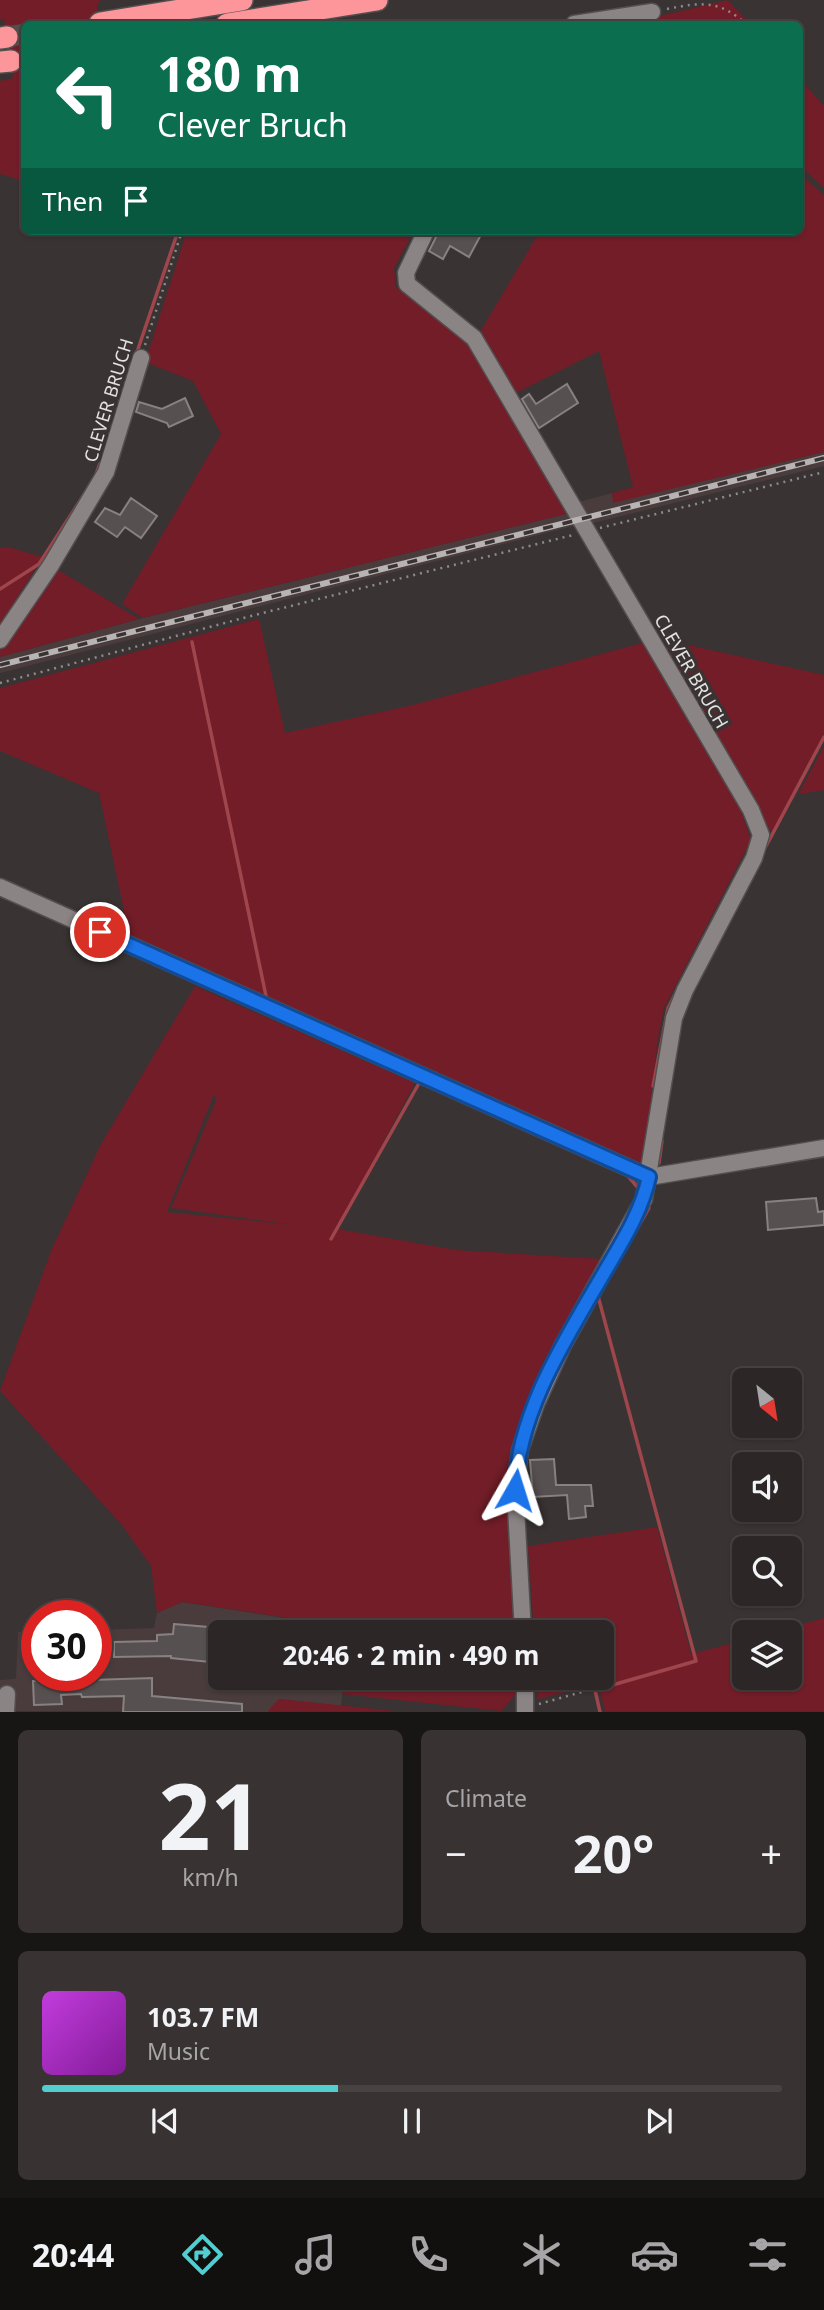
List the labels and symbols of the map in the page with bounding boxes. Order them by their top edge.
street label: CLEVER BRUCH [78,335,138,465]
street label: CLEVER BRUCH [650,609,734,733]
pin [70,902,130,962]
north arrow [732,1368,802,1438]
position arrow [478,1453,552,1527]
speed limit sign: 30 [21,1600,112,1691]

